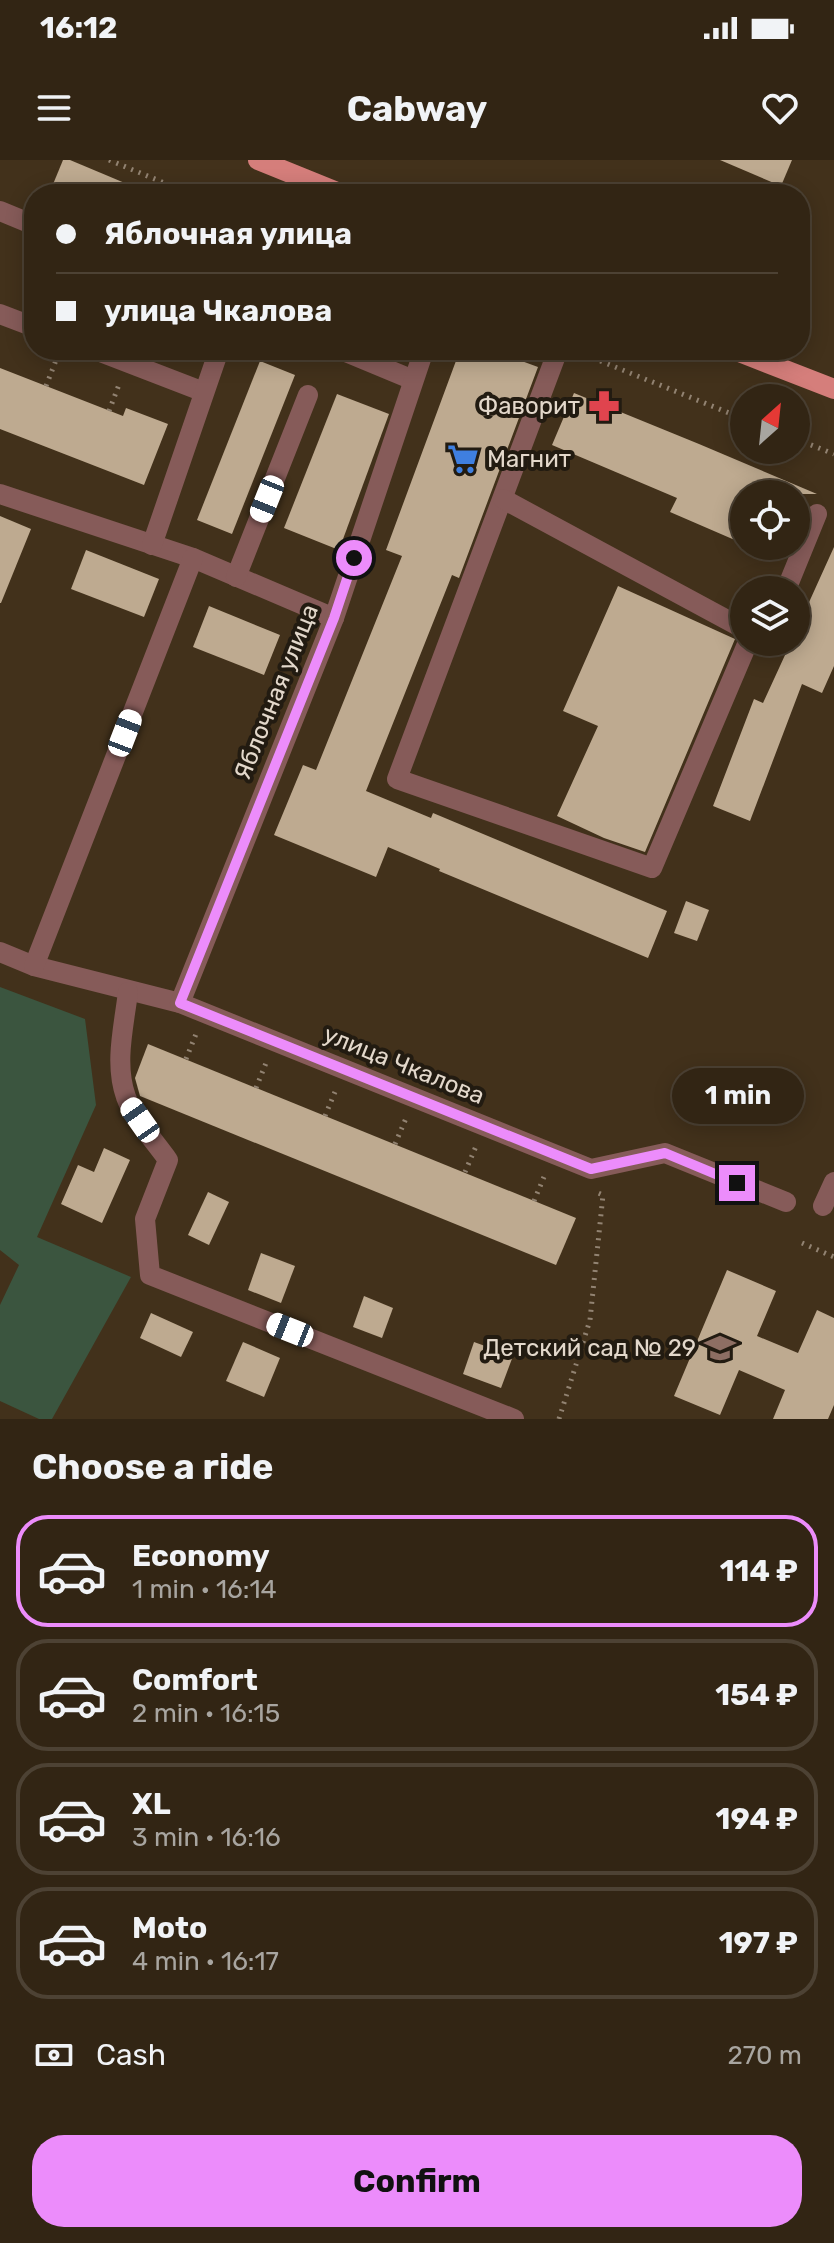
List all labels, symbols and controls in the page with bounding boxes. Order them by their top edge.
text: 16:12 [40,10,118,46]
icon: menu [32,86,76,130]
icon: heart [758,86,802,130]
text: Cabway [347,87,487,130]
text: Яблочная улица [104,216,352,252]
text: улица Чкалова [104,293,332,329]
north arrow [730,384,810,464]
map controls [730,384,810,656]
pharmacy icon: Фаворит [587,389,621,423]
place label: Фаворит [478,392,580,420]
supermarket icon: Магнит [446,442,480,476]
place label: Магнит [487,445,571,473]
car [247,472,287,526]
button: locate [730,480,810,560]
route start [336,540,372,576]
button: layers [730,576,810,656]
street label: Яблочная улица [228,600,324,784]
car [105,706,145,760]
street label: улица Чкалова [319,1020,489,1110]
callout: 1 min [671,1067,803,1123]
text: 1 min [705,1080,771,1111]
car [116,1093,164,1147]
route end [719,1165,755,1201]
car [263,1310,317,1350]
school or university icon: Детский сад № 29 [703,1331,737,1365]
place label: Детский сад № 29 [483,1334,696,1362]
text: Choose a ride [32,1445,273,1488]
icon: car [36,1535,108,1607]
text: Economy [132,1538,270,1574]
text: 114 ₽ [720,1553,798,1589]
text: 1 min · 16:14 [132,1574,277,1605]
icon: car [36,1659,108,1731]
text: Comfort [132,1662,258,1698]
text: 154 ₽ [715,1677,798,1713]
text: 2 min · 16:15 [132,1698,280,1729]
icon: car [36,1783,108,1855]
text: XL [132,1786,171,1822]
text: 194 ₽ [716,1801,798,1837]
text: 3 min · 16:16 [132,1822,281,1853]
icon: car [36,1907,108,1979]
text: Moto [132,1910,207,1946]
text: 197 ₽ [719,1925,798,1961]
text: 4 min · 16:17 [132,1946,279,1977]
icon: cash [32,2033,76,2077]
text: Cash [96,2037,166,2073]
text: 270 m [727,2040,802,2071]
button: Confirm [32,2135,802,2227]

